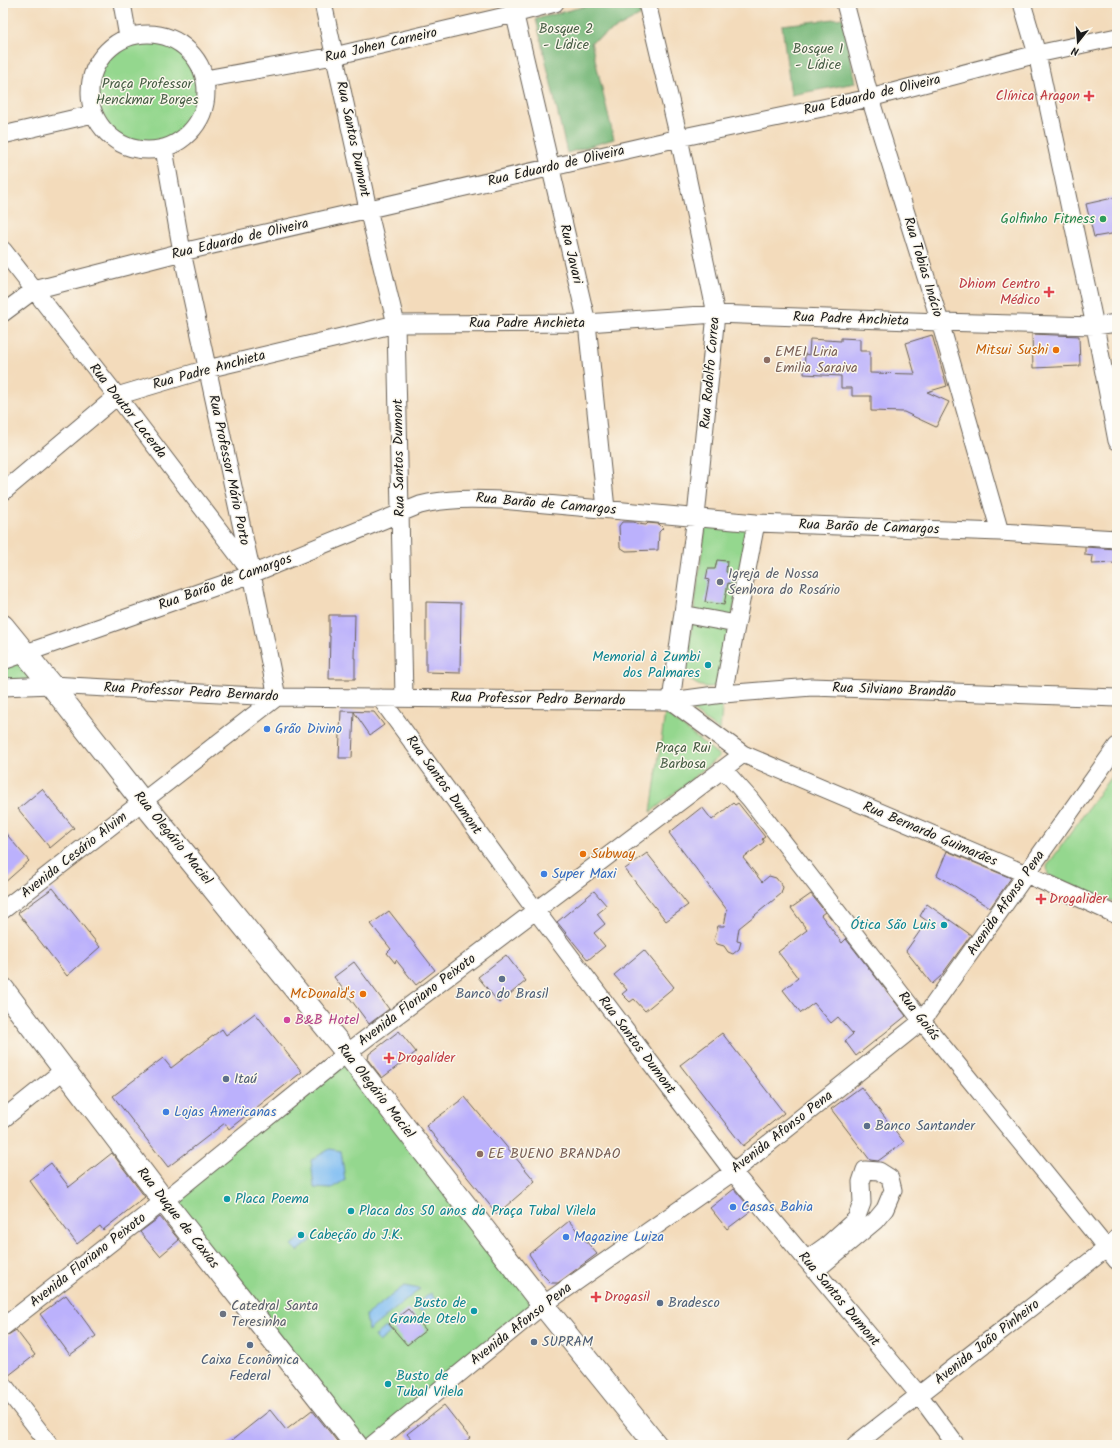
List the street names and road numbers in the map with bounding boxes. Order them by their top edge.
street label: Rua Johen Carneiro [323,21,439,69]
street label: Rua Eduardo de Oliveira [801,69,943,121]
street label: Rua Santos Dumont [330,79,376,200]
street label: Rua Eduardo de Oliveira [485,140,627,192]
street label: Rua Eduardo de Oliveira [169,213,311,265]
street label: Rua Tobias Inácio [897,214,949,320]
street label: Rua Javari [553,222,589,287]
street label: Rua Padre Anchieta [793,306,909,332]
street label: Rua Padre Anchieta [469,312,585,334]
street label: Rua Rodolfo Correa [694,316,726,430]
street label: Rua Padre Anchieta [150,344,268,396]
street label: Rua Doutor Lacerda [84,358,172,464]
street label: Rua Professor Mário Porto [202,393,256,547]
street label: Rua Santos Dumont [387,398,411,517]
street label: Rua Barão de Camargos [475,487,617,521]
street label: Rua Barão de Camargos [798,514,940,540]
street label: Rua Barão de Camargos [155,548,295,616]
street label: Rua Professor Pedro Bernardo [103,676,279,708]
street label: Rua Silviano Brandão [832,677,956,703]
street label: Rua Professor Pedro Bernardo [450,686,626,712]
street label: Rua Santos Dumont [400,731,488,840]
street label: Rua Olegário Maciel [128,786,218,890]
street label: Rua Bernardo Guimarães [859,796,1001,872]
street label: Avenida Cesário Alvim [16,806,132,904]
street label: Avenida Afonso Pena [961,846,1051,960]
street label: Avenida Floriano Peixoto [353,948,481,1052]
street label: Rua Goiás [893,986,946,1046]
street label: Rua Santos Dumont [593,991,682,1099]
street label: Rua Olegário Maciel [332,1039,421,1144]
street label: Avenida Afonso Pena [726,1085,838,1179]
street label: Rua Duque de Caxias [131,1162,225,1274]
street label: Avenida Floriano Peixoto [25,1207,151,1313]
street label: Rua Santos Dumont [793,1247,886,1352]
street label: Avenida Afonso Pena [465,1277,577,1371]
street label: Avenida João Pinheiro [930,1294,1044,1390]

